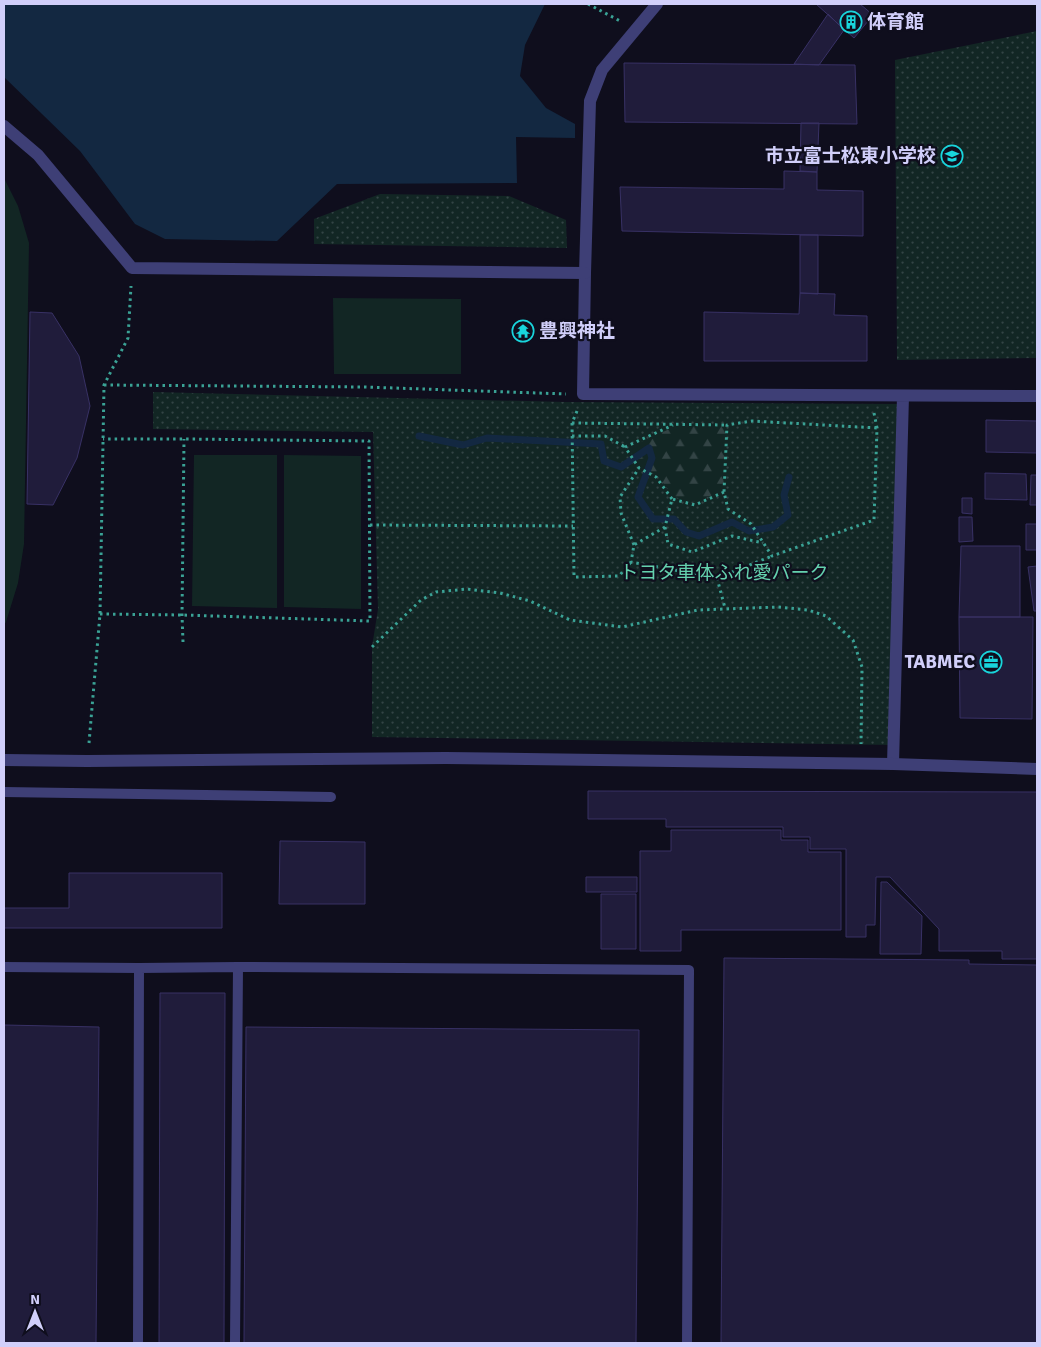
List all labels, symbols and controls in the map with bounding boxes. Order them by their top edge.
building icon: 体育館 [839,10,863,34]
place label: 体育館 [867,10,924,34]
place label: 市立富士松東小学校 [765,144,936,168]
school or university icon: 市立富士松東小学校 [940,144,964,168]
temple icon: 豊興神社 [511,319,535,343]
place label: 豊興神社 [539,319,615,343]
park label: トヨタ車体ふれ愛パーク [619,561,829,585]
place label: TABMEC [905,650,975,674]
office icon: TABMEC [979,650,1003,674]
north arrow [10,1287,60,1337]
text: N [30,1291,40,1308]

